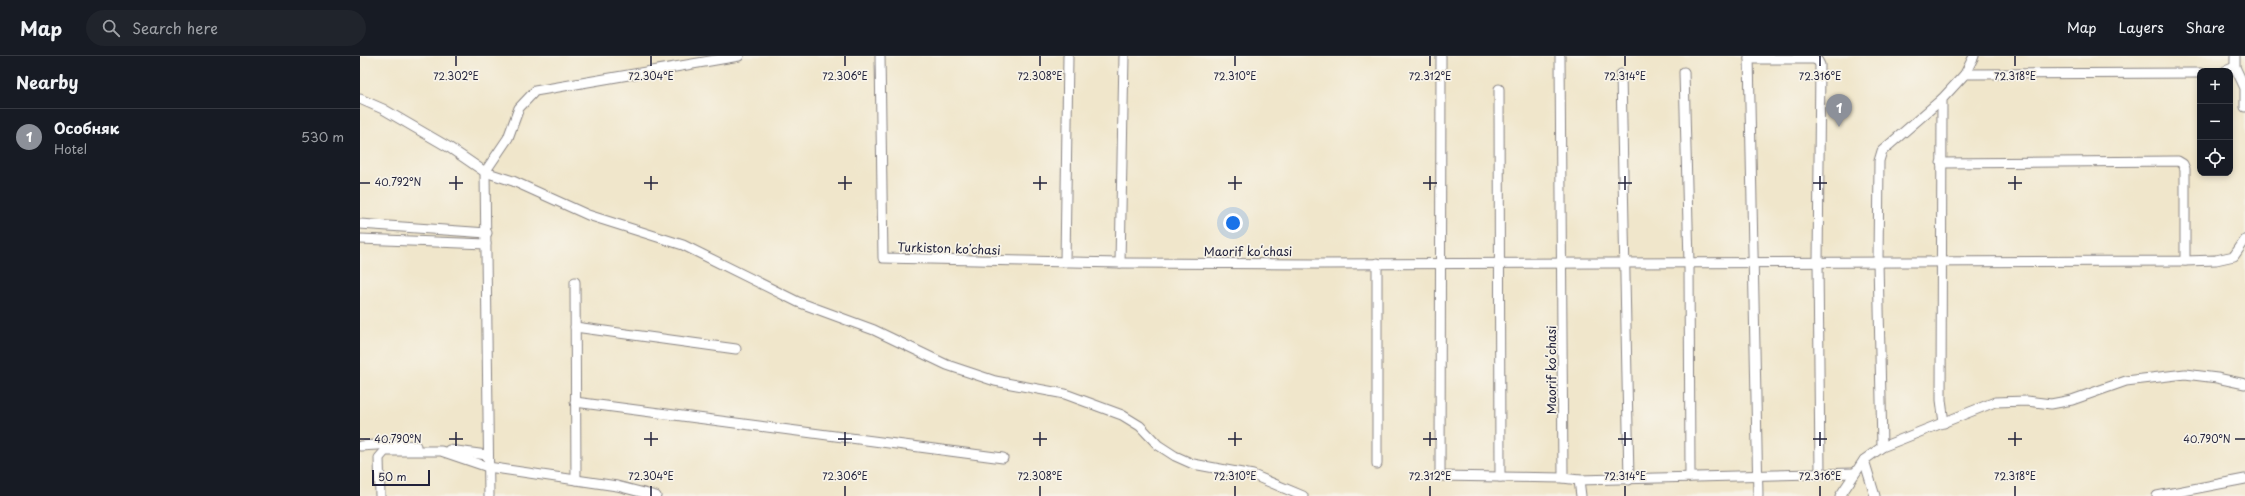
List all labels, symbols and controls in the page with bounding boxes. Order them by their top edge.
search box [86,10,366,46]
text: Map [20,14,62,42]
text: Search here [132,16,218,39]
icon: search [100,17,122,39]
text: Map [2067,17,2097,38]
text: Layers [2119,17,2164,38]
text: Share [2186,17,2225,38]
text: 72.302°E [433,68,479,83]
text: 72.304°E [628,68,674,83]
text: 72.306°E [822,68,868,83]
text: 72.308°E [1017,68,1063,83]
text: 72.310°E [1214,68,1256,83]
text: 72.312°E [1409,68,1451,83]
text: 72.314°E [1604,68,1646,83]
text: 72.316°E [1799,68,1841,83]
text: 72.318°E [1994,68,2036,83]
map controls [2197,68,2233,176]
button: + [2197,68,2233,104]
text: Nearby [16,69,78,95]
pin: 1 [1826,94,1852,127]
button: − [2197,104,2233,140]
text: Особняк [54,116,119,139]
text: 1 [26,127,32,146]
text: 530 m [301,127,344,146]
text: Hotel [54,139,87,158]
button: locate [2197,140,2233,176]
text: 40.792°N [375,174,422,189]
your location [1223,213,1243,233]
street label: Turkiston koʻchasi [897,237,1001,259]
street label: Maorif koʻchasi [1204,242,1292,260]
street label: Maorif koʻchasi [1542,326,1560,414]
text: 40.790°N [374,431,422,446]
text: 40.790°N [2183,431,2231,446]
scale bar [372,468,430,487]
text: 50 m [378,468,407,485]
text: 72.304°E [628,468,674,483]
text: 72.306°E [822,468,868,483]
text: 72.308°E [1017,468,1063,483]
text: 72.310°E [1214,468,1256,483]
text: 72.312°E [1409,468,1451,483]
text: 72.314°E [1604,468,1646,483]
text: 72.316°E [1799,468,1841,483]
text: 72.318°E [1994,468,2036,483]

